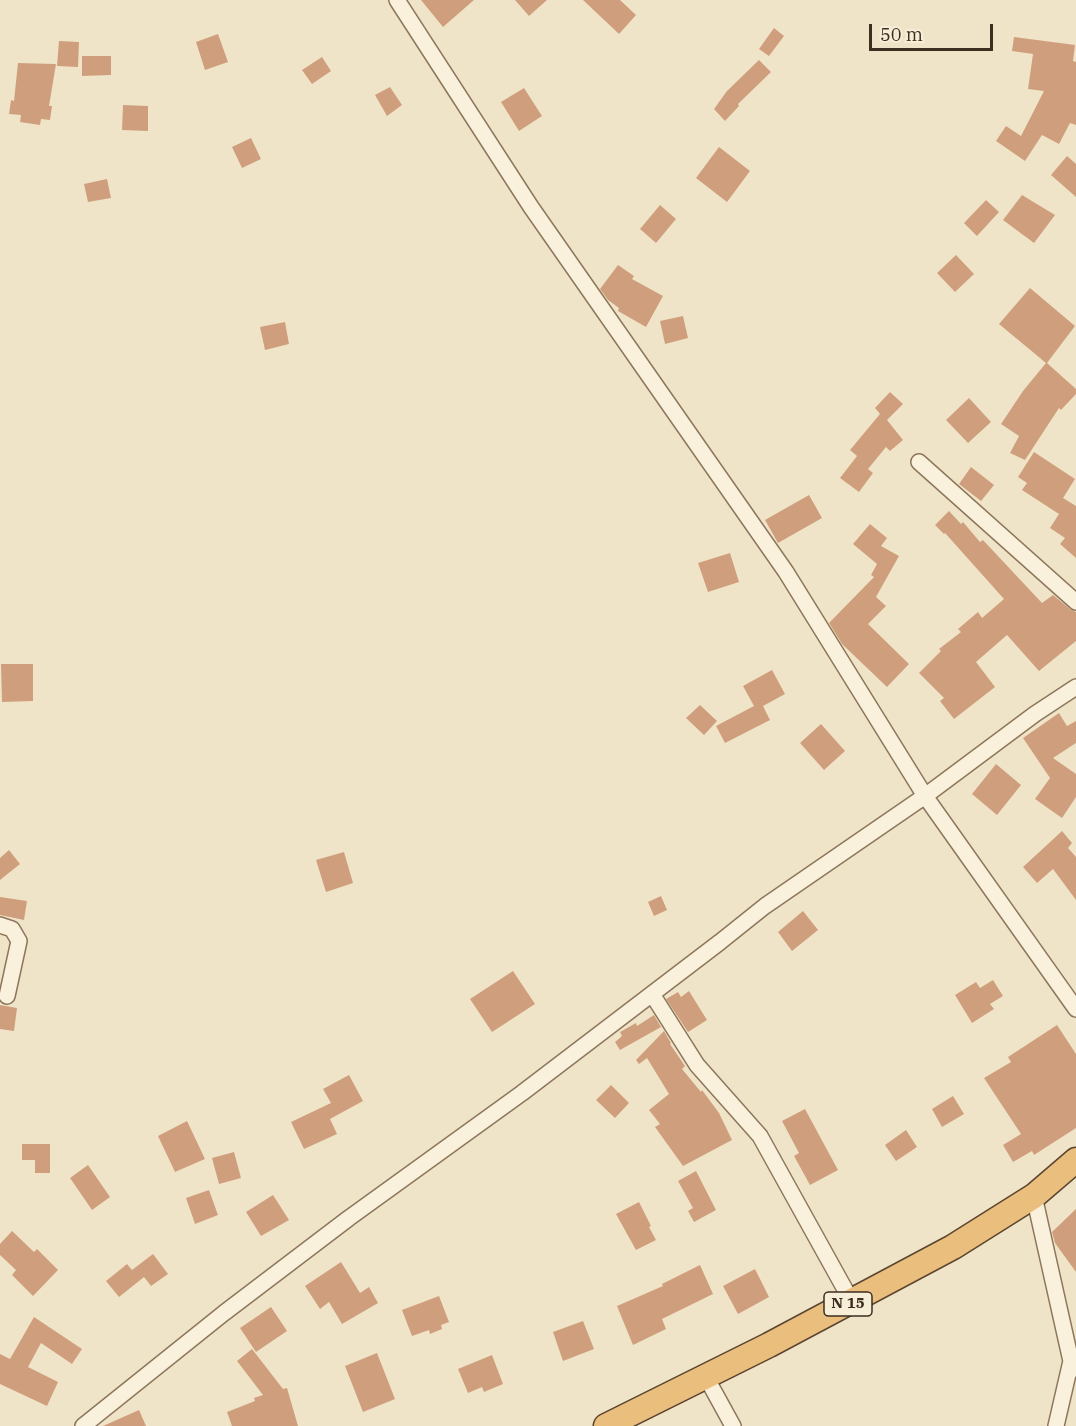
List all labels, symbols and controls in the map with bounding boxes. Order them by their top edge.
scale bar [872,12,996,50]
text: 50 m [880,23,923,46]
road number: N 15 [824,1292,872,1316]

